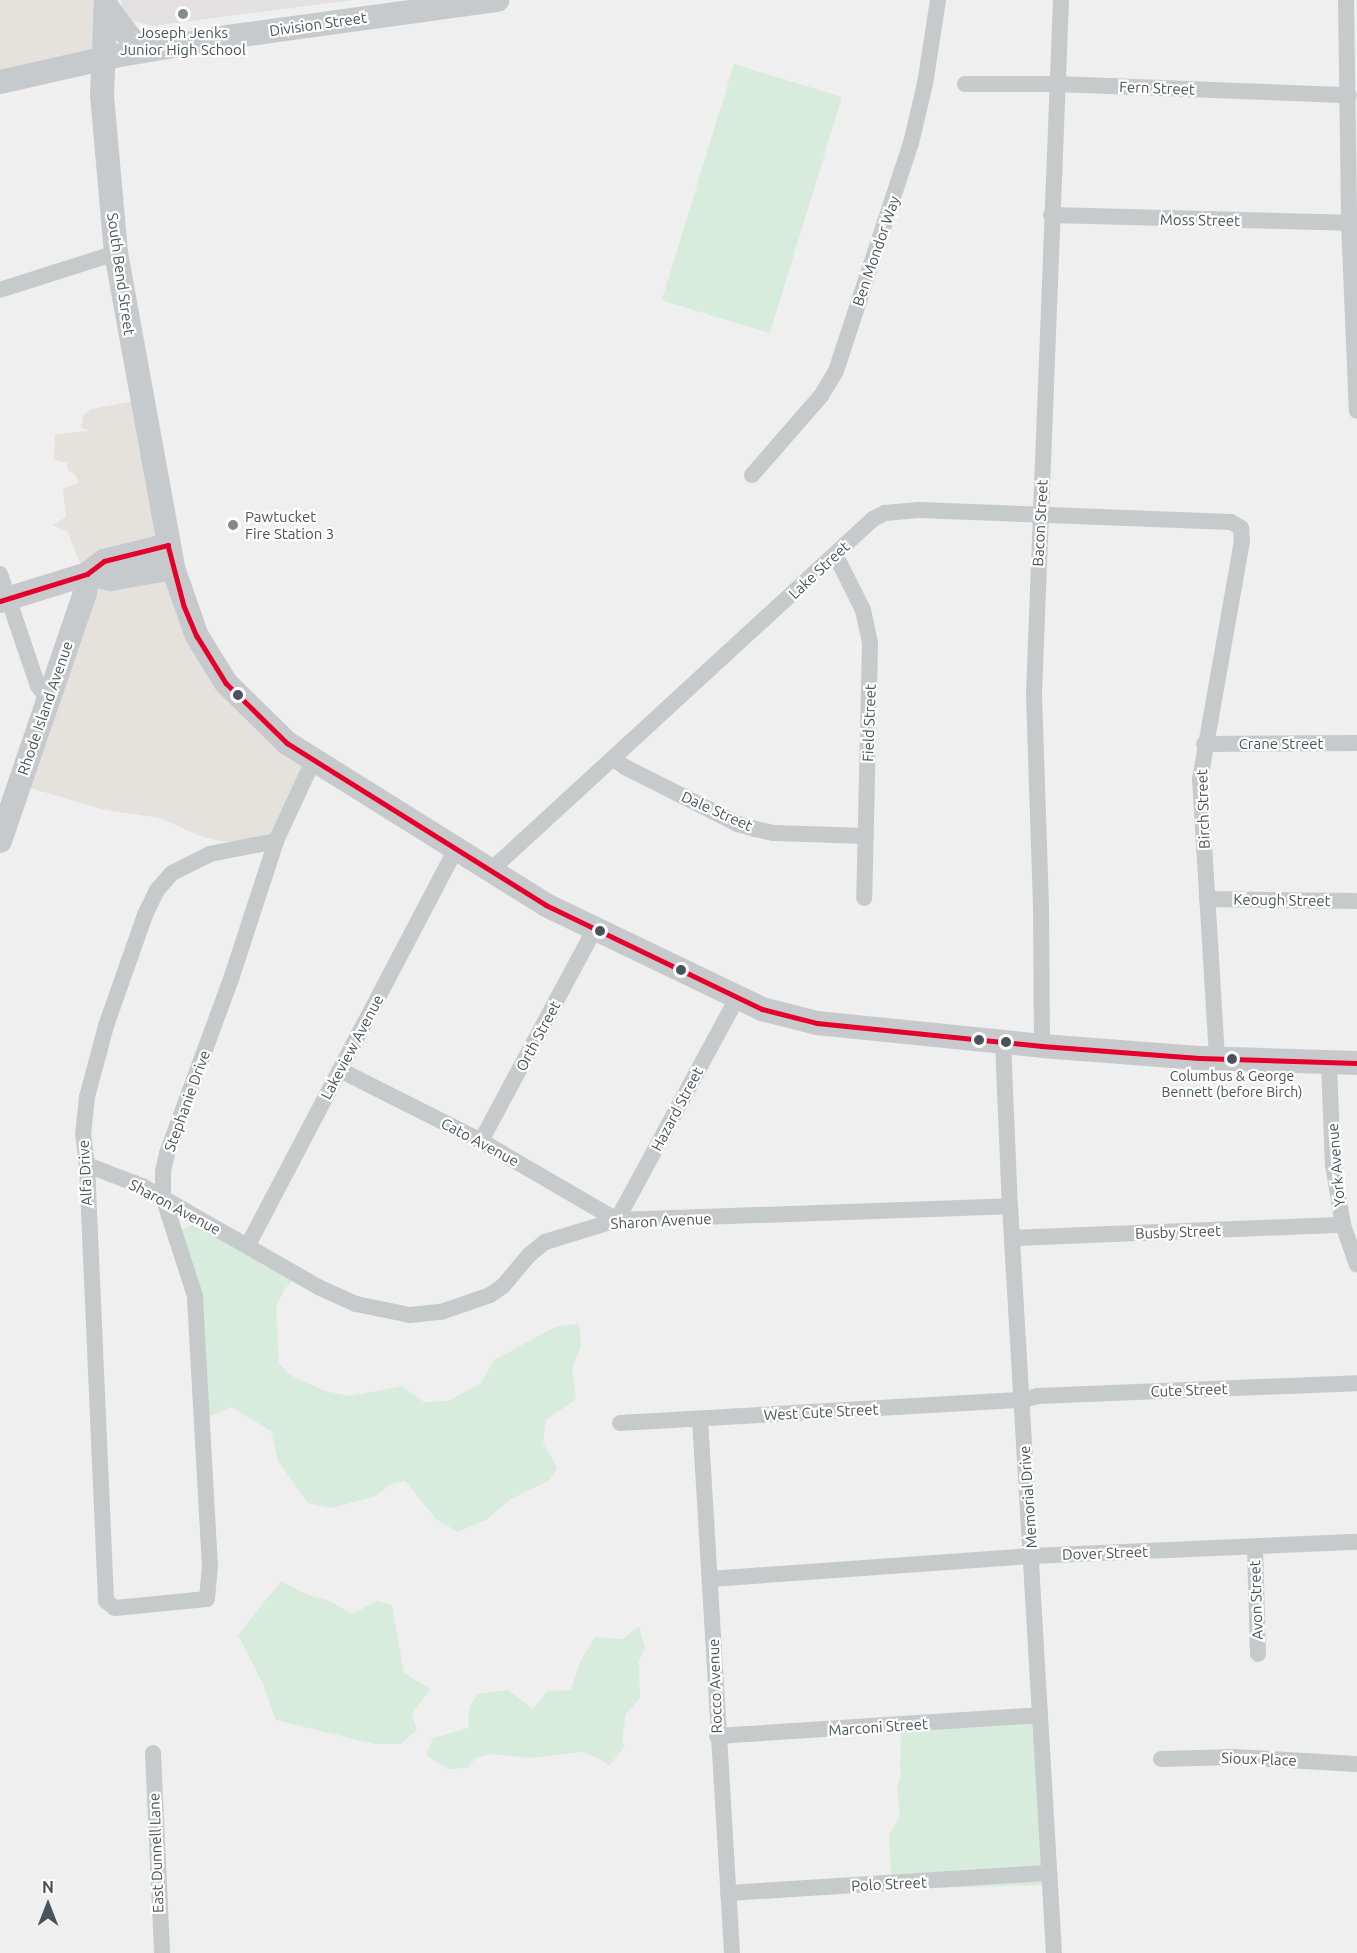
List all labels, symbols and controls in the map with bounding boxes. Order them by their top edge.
marker: Joseph Jenks Junior High School [176,7,190,21]
street label: Division Street [268,8,368,40]
place label: Joseph Jenks Junior High School [120,23,246,58]
street label: Fern Street [1119,78,1195,98]
street label: Ben Mondor Way [849,194,903,308]
street label: Moss Street [1160,210,1240,230]
street label: South Bend Street [103,212,139,336]
street label: Bacon Street [1029,479,1051,567]
place label: Pawtucket Fire Station 3 [245,507,334,542]
marker: Pawtucket Fire Station 3 [226,518,240,532]
street label: Lake Street [785,537,853,603]
street label: Rhode Island Avenue [14,639,76,777]
street label: Field Street [859,684,879,762]
unlabelled marker [232,689,244,701]
street label: Crane Street [1239,735,1323,753]
street label: Birch Street [1193,769,1213,849]
street label: Dale Street [679,787,755,835]
street label: Keough Street [1233,890,1331,910]
unlabelled marker [594,925,606,937]
unlabelled marker [675,964,687,976]
street label: Lakeview Avenue [317,992,387,1102]
street label: Orth Street [512,998,564,1074]
unlabelled marker [973,1034,985,1046]
unlabelled marker [1000,1036,1012,1048]
street label: Stephanie Drive [160,1048,214,1154]
marker: Columbus & George Bennett (before Birch) [1226,1053,1238,1065]
street label: Hazard Street [647,1064,707,1154]
place label: Columbus & George Bennett (before Birch) [1162,1068,1302,1100]
street label: Cato Avenue [438,1114,522,1170]
street label: York Avenue [1323,1122,1349,1208]
street label: Alfa Drive [74,1140,96,1206]
street label: Sharon Avenue [126,1175,224,1239]
street label: Sharon Avenue [610,1209,712,1233]
street label: Busby Street [1135,1222,1221,1242]
street label: Cute Street [1150,1380,1228,1400]
street label: West Cute Street [763,1400,879,1424]
street label: Memorial Drive [1015,1445,1041,1549]
street label: Dover Street [1062,1543,1148,1563]
street label: Avon Street [1246,1560,1266,1640]
street label: Rocco Avenue [704,1638,726,1734]
street label: Marconi Street [828,1715,928,1739]
street label: Sioux Place [1221,1749,1297,1769]
street label: East Dunnell Lane [145,1793,167,1913]
street label: Polo Street [851,1873,927,1895]
north arrow [18,1875,78,1935]
text: N [42,1878,54,1896]

